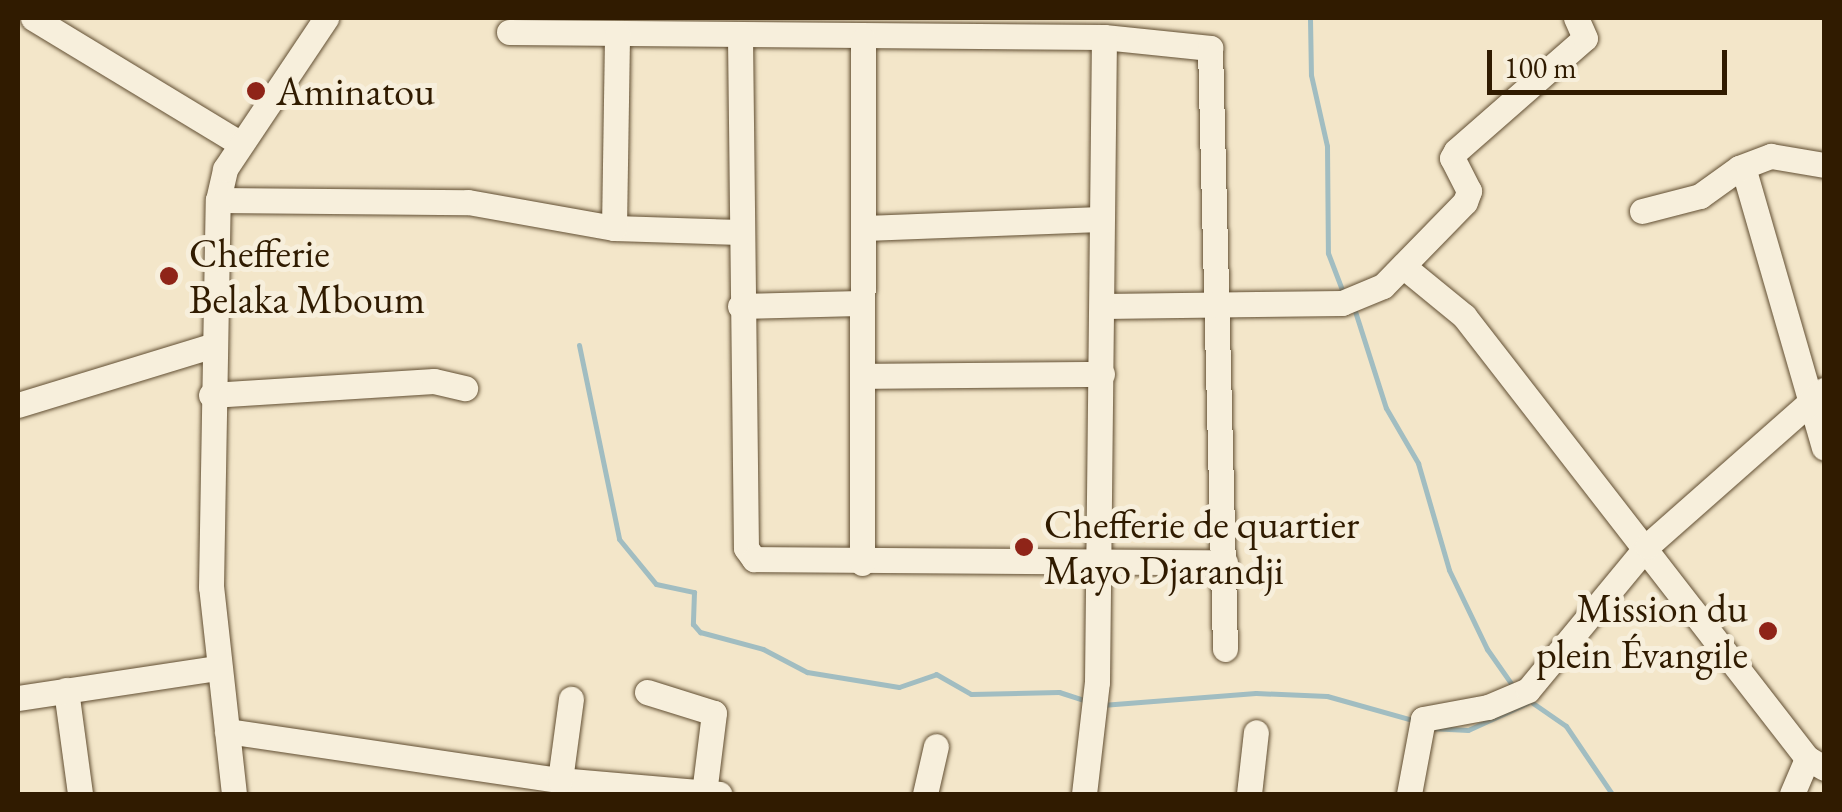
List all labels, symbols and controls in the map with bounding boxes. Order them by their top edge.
scale bar [1492,30,1732,92]
text: 100 m [1504,48,1577,87]
place label: Aminatou [276,67,435,115]
marker: Aminatou [245,80,267,102]
place label: Chefferie Belaka Mboum [189,229,425,323]
marker: Chefferie Belaka Mboum [158,265,180,287]
place label: Chefferie de quartier Mayo Djarandji [1044,500,1359,594]
marker: Chefferie de quartier Mayo Djarandji [1013,536,1035,558]
place label: Mission du plein Évangile [1536,584,1748,678]
marker: Mission du plein Évangile [1757,620,1779,642]

